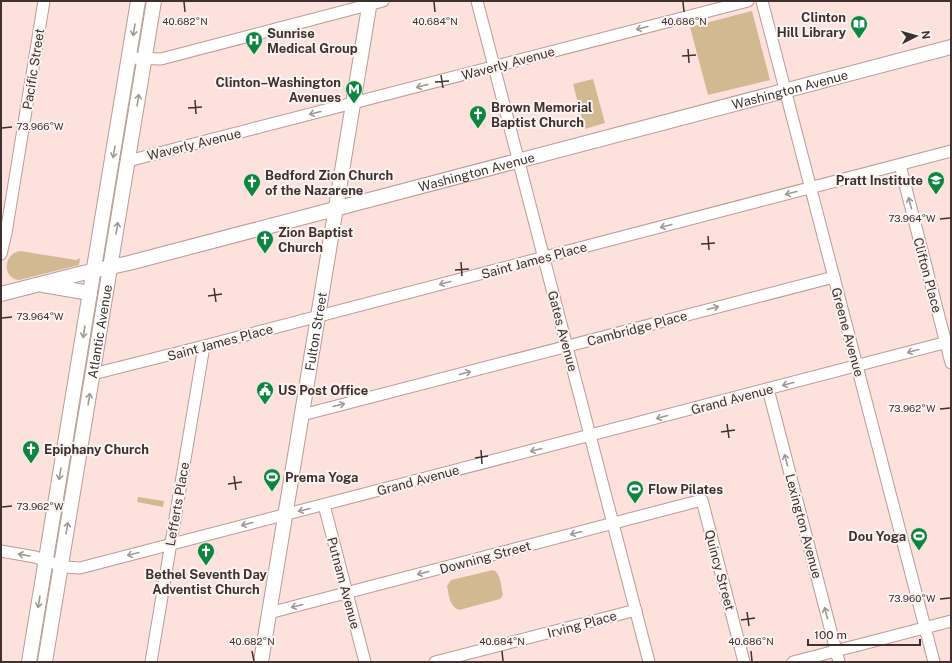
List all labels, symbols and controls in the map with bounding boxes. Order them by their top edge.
place label: Clinton Hill Library [777,10,847,40]
library icon: Clinton Hill Library [849,14,869,39]
text: 40.682°N [162,15,208,27]
text: 40.684°N [412,15,458,27]
text: 40.686°N [661,15,707,27]
north arrow [896,16,936,56]
one-way arrow [130,23,138,36]
one-way arrow [636,25,649,33]
place label: Sunrise Medical Group [267,26,358,56]
street label: Pacific Street [20,27,47,111]
hospital icon: Sunrise Medical Group [244,30,264,55]
text: N [920,30,932,40]
street label: Waverly Avenue [460,44,556,83]
street label: Washington Avenue [730,67,850,112]
place label: Clinton–Washington Avenues [216,75,341,105]
metro station icon: Clinton–Washington Avenues [344,79,364,104]
one-way arrow [416,83,429,90]
one-way arrow [134,94,142,107]
place label: Brown Memorial Baptist Church [491,100,592,130]
church icon: Brown Memorial Baptist Church [468,104,488,129]
one-way arrow [309,110,322,118]
text: 73.966°W [16,120,64,132]
street label: Waverly Avenue [146,126,243,163]
one-way arrow [109,145,117,158]
street label: Washington Avenue [417,150,536,195]
place label: Bedford Zion Church of the Nazarene [265,168,393,198]
school or university icon: Pratt Institute [926,170,946,195]
church icon: Bedford Zion Church of the Nazarene [242,172,262,197]
place label: Pratt Institute [836,173,923,188]
one-way arrow [785,190,798,198]
one-way arrow [905,197,913,210]
text: 73.964°W [888,212,936,224]
one-way arrow [114,222,122,235]
one-way arrow [659,223,672,230]
place label: Zion Baptist Church [278,225,353,255]
church icon: Zion Baptist Church [255,229,275,254]
street label: Clifton Place [910,236,945,314]
street label: Saint James Place [480,239,589,282]
one-way arrow [439,280,452,287]
street label: Atlantic Avenue [85,283,115,380]
street label: Greene Avenue [828,286,867,378]
street label: Gates Avenue [545,289,581,373]
street label: Fulton Street [302,291,330,372]
one-way arrow [706,304,719,311]
street label: Cambridge Place [585,308,689,349]
text: 73.964°W [16,310,64,322]
street label: Saint James Place [166,321,275,364]
one-way arrow [80,325,88,338]
one-way arrow [907,348,920,355]
one-way arrow [459,368,472,376]
public building icon: US Post Office [255,380,275,405]
street label: Grand Avenue [689,381,775,418]
one-way arrow [781,381,794,388]
place label: US Post Office [278,383,368,398]
one-way arrow [85,393,93,406]
one-way arrow [333,401,346,408]
text: 73.962°W [889,402,936,414]
one-way arrow [656,414,669,421]
church icon: Epiphany Church [21,439,41,464]
place label: Epiphany Church [44,442,149,457]
one-way arrow [530,446,543,454]
one-way arrow [782,454,790,467]
street label: Lefferts Place [163,461,192,547]
street label: Grand Avenue [375,462,461,499]
one-way arrow [56,467,64,480]
sports icon: Prema Yoga [262,467,282,492]
place label: Prema Yoga [285,470,358,485]
street label: Lexington Avenue [782,472,825,580]
sports icon: Flow Pilates [625,479,645,504]
place label: Flow Pilates [648,482,723,497]
text: 73.962°W [17,500,64,512]
one-way arrow [298,506,311,514]
one-way arrow [241,521,254,529]
one-way arrow [64,522,72,535]
sports icon: Dou Yoga [909,526,929,551]
street label: Quincy Street [702,528,738,612]
place label: Dou Yoga [848,529,906,544]
one-way arrow [569,530,582,537]
street label: Putnam Avenue [324,536,363,631]
street label: Downing Street [438,538,532,577]
church icon: Bethel Seventh Day Adventist Church [196,541,216,566]
one-way arrow [18,551,31,559]
one-way arrow [127,551,140,558]
place label: Bethel Seventh Day Adventist Church [145,567,268,597]
one-way arrow [416,570,429,577]
text: 73.960°W [889,592,936,604]
one-way arrow [35,595,43,608]
one-way arrow [291,602,304,610]
one-way arrow [822,607,830,620]
street label: Irving Place [546,608,618,641]
scale bar [808,621,920,647]
text: 100 m [814,628,847,642]
text: 40.682°N [229,635,275,647]
text: 40.684°N [479,635,525,647]
text: 40.686°N [728,635,774,647]

